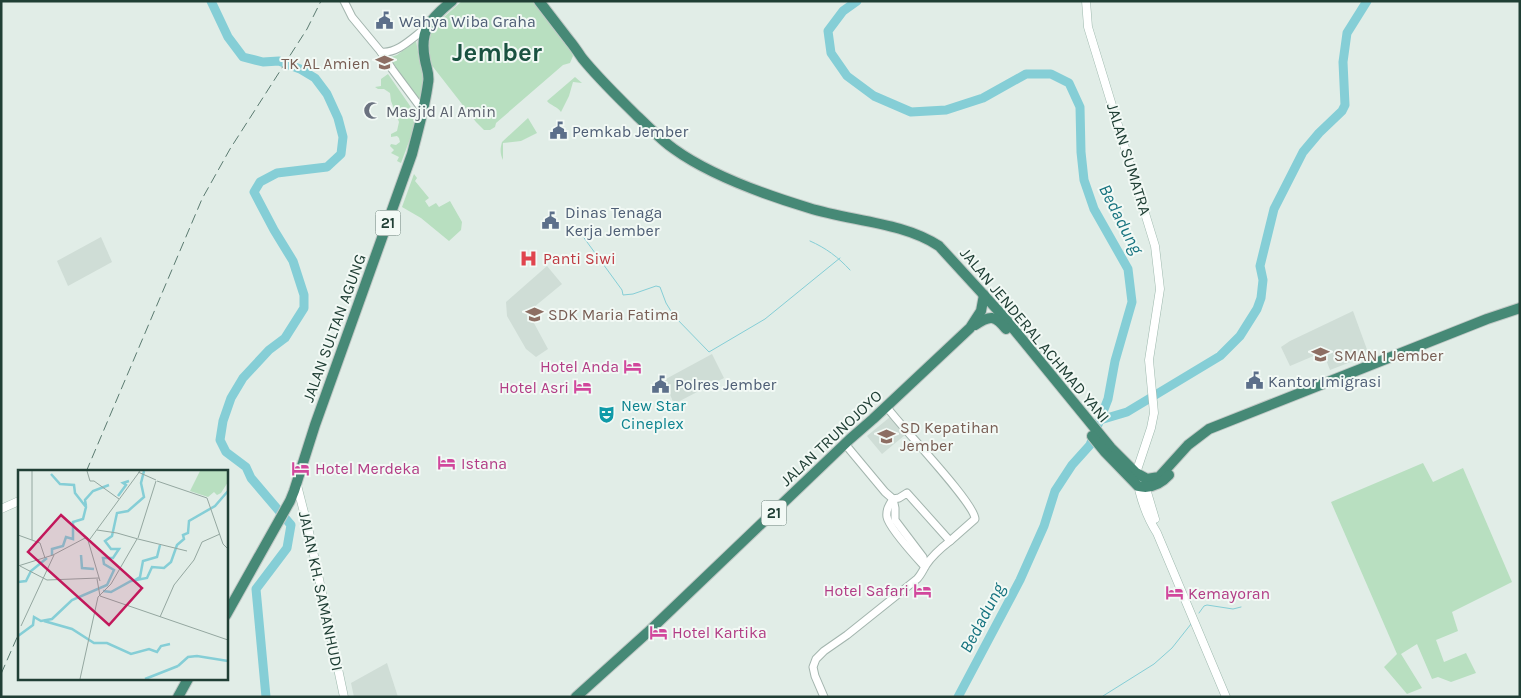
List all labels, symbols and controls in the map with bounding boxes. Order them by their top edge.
public building icon: Wahya Wiba Graha [375,11,395,31]
place label: Wahya Wiba Graha [399,12,536,31]
district label: Jember [452,37,543,68]
school or university icon: TK AL Amien [374,53,394,73]
place label: TK AL Amien [281,54,370,73]
mosque icon: Masjid Al Amin [362,101,382,121]
street label: JALAN SUMATRA [1103,101,1155,217]
place label: Masjid Al Amin [386,102,496,121]
public building icon: Pemkab Jember [548,121,568,141]
place label: Pemkab Jember [572,122,688,141]
water label: Bedadung [1094,180,1148,258]
place label: Dinas Tenaga Kerja Jember [565,203,662,240]
road number: 21 [376,210,400,236]
public building icon: Dinas Tenaga Kerja Jember [541,211,561,231]
street label: JALAN JENDERAL ACHMAD YANI [956,244,1114,426]
hospital icon: Panti Siwi [519,248,539,268]
place label: Panti Siwi [543,249,616,268]
street label: JALAN SULTAN AGUNG [298,251,370,405]
school or university icon: SDK Maria Fatima [524,304,544,324]
place label: SDK Maria Fatima [548,305,679,324]
school or university icon: SMAN 1 Jember [1310,345,1330,365]
place label: SMAN 1 Jember [1334,346,1444,365]
hotel icon: Hotel Anda [623,356,643,376]
place label: Hotel Anda [540,357,619,376]
public building icon: Kantor Imigrasi [1244,371,1264,391]
place label: Kantor Imigrasi [1268,372,1382,391]
public building icon: Polres Jember [651,374,671,394]
place label: Polres Jember [675,375,777,394]
hotel icon: Hotel Asri [573,377,593,397]
place label: Hotel Asri [499,378,569,397]
street label: JALAN TRUNOJOYO [776,386,886,490]
place label: New Star Cineplex [621,396,686,433]
theatre icon: New Star Cineplex [597,404,617,424]
place label: SD Kepatihan Jember [900,418,999,455]
school or university icon: SD Kepatihan Jember [876,426,896,446]
hotel icon: Istana [437,453,457,473]
place label: Istana [461,454,507,473]
hotel icon: Hotel Merdeka [291,458,311,478]
place label: Hotel Merdeka [315,459,420,478]
inset map [18,470,228,680]
road number: 21 [762,500,786,526]
street label: JALAN KH. SAMANHUDI [295,509,347,673]
water label: Bedadung [955,579,1010,656]
hotel icon: Hotel Safari [913,580,933,600]
place label: Hotel Safari [824,581,909,600]
hotel icon: Kemayoran [1164,583,1184,603]
place label: Kemayoran [1188,584,1270,603]
hotel icon: Hotel Kartika [648,622,668,642]
place label: Hotel Kartika [672,623,767,642]

